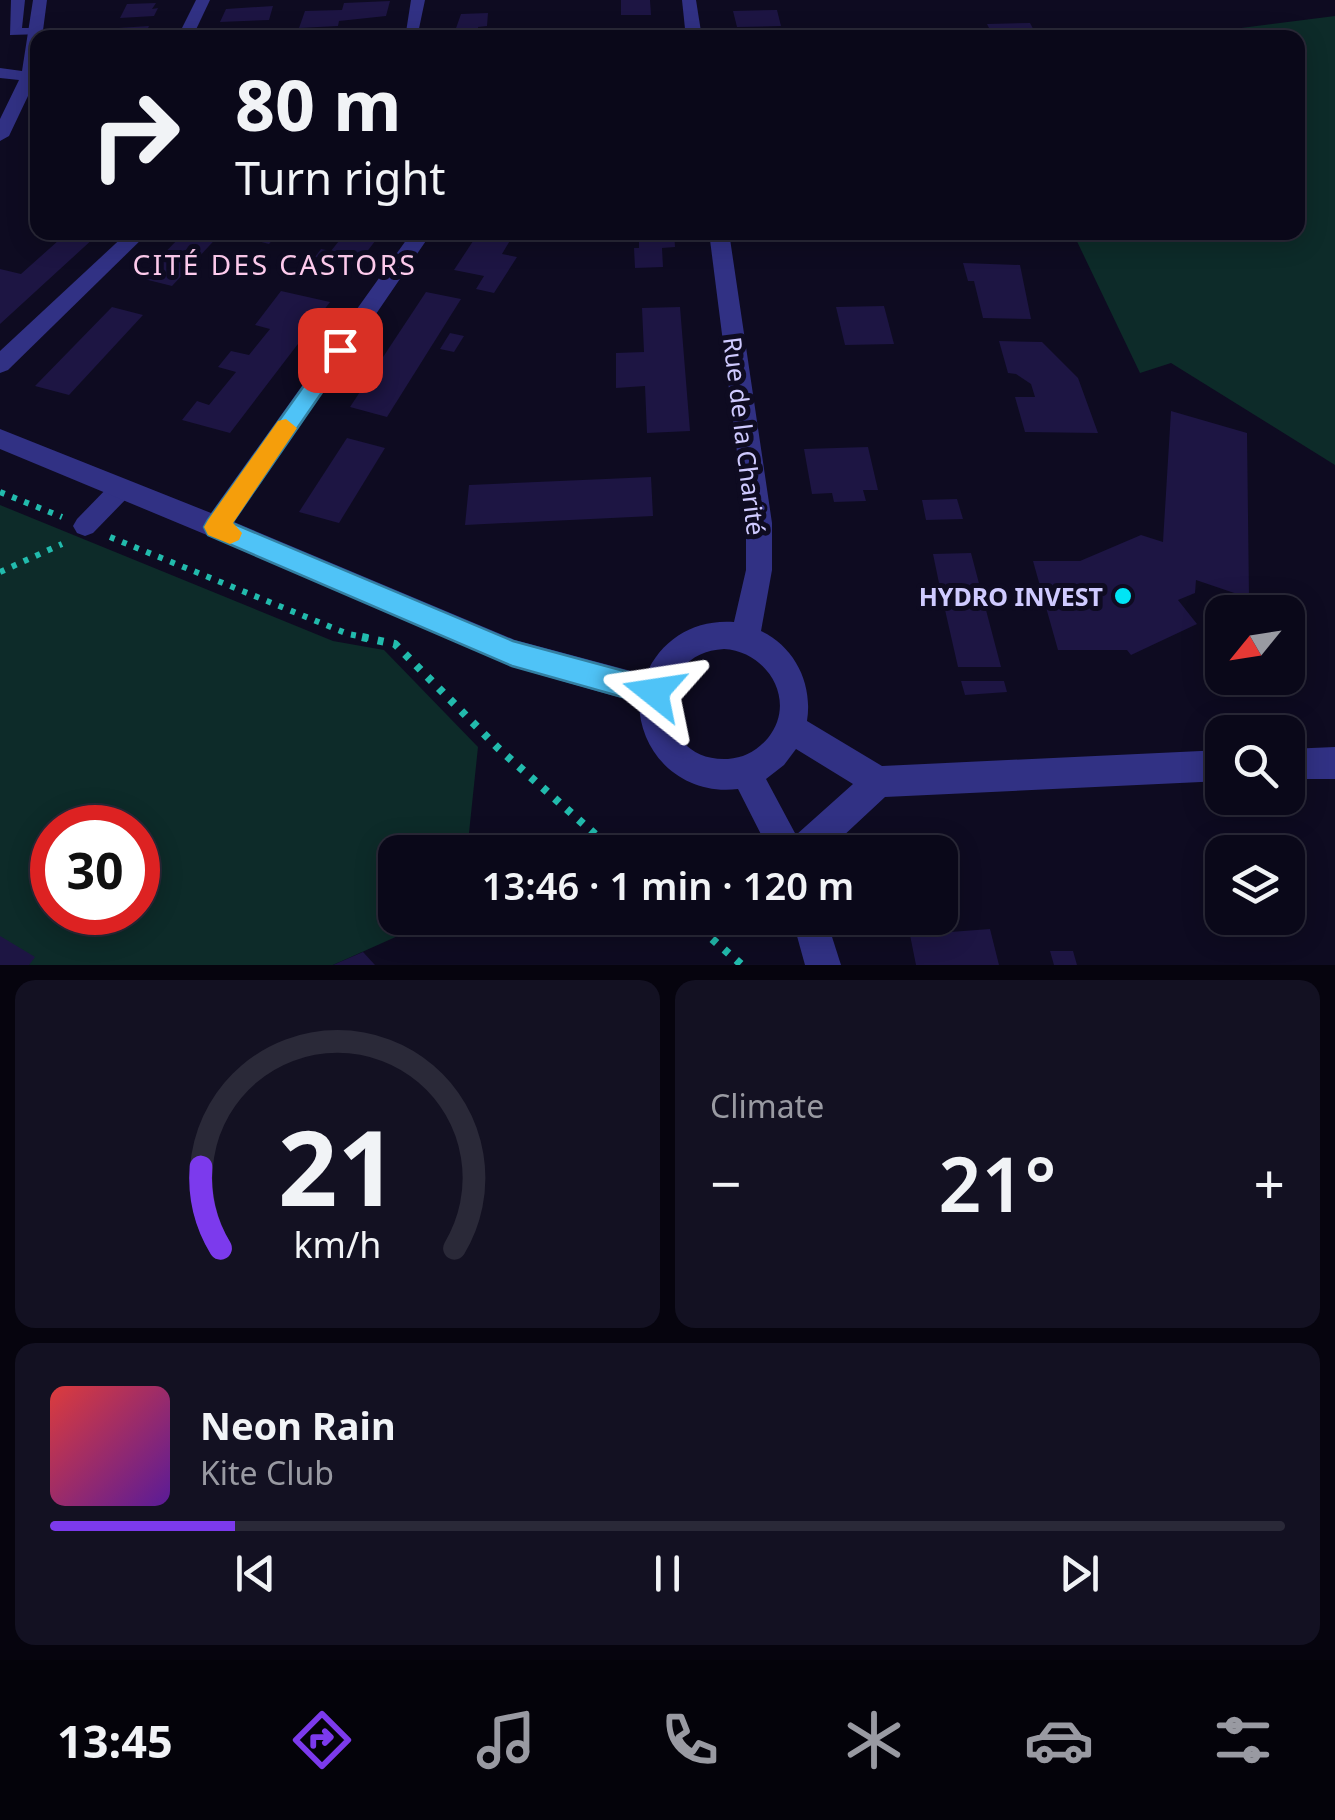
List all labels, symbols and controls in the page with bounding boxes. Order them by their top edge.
text: 80 m [235,56,402,152]
icon: right [70,70,200,200]
text: Turn right [235,147,446,208]
district label: CITÉ DES CASTORS [133,245,417,283]
pin [298,308,383,393]
icon: arrive [313,323,368,378]
street label: Rue de la Charité [716,335,774,537]
place label: HYDRO INVEST [919,579,1103,613]
marker: HYDRO INVEST [1112,585,1134,607]
north arrow [1205,595,1305,695]
map controls [1205,595,1305,935]
position arrow [602,640,706,744]
button: search [1205,715,1305,815]
speed limit sign: 30 [30,805,160,935]
button: layers [1205,835,1305,935]
text: 13:46 · 1 min · 120 m [482,859,854,911]
text: Climate [710,1084,824,1127]
text: 21 [278,1095,397,1236]
text: 21° [939,1132,1056,1234]
text: − [710,1145,741,1220]
text: + [1254,1145,1285,1220]
text: km/h [294,1220,381,1268]
text: Neon Rain [200,1399,396,1451]
text: Kite Club [200,1451,334,1494]
icon: previous [228,1546,283,1601]
icon: pause [640,1546,695,1601]
icon: next [1052,1546,1107,1601]
icon: directions [287,1705,357,1775]
icon: music [471,1705,541,1775]
icon: phone [655,1705,725,1775]
icon: climate [839,1705,909,1775]
icon: car [1024,1705,1094,1775]
icon: filters [1208,1705,1278,1775]
text: 13:45 [57,1710,173,1771]

